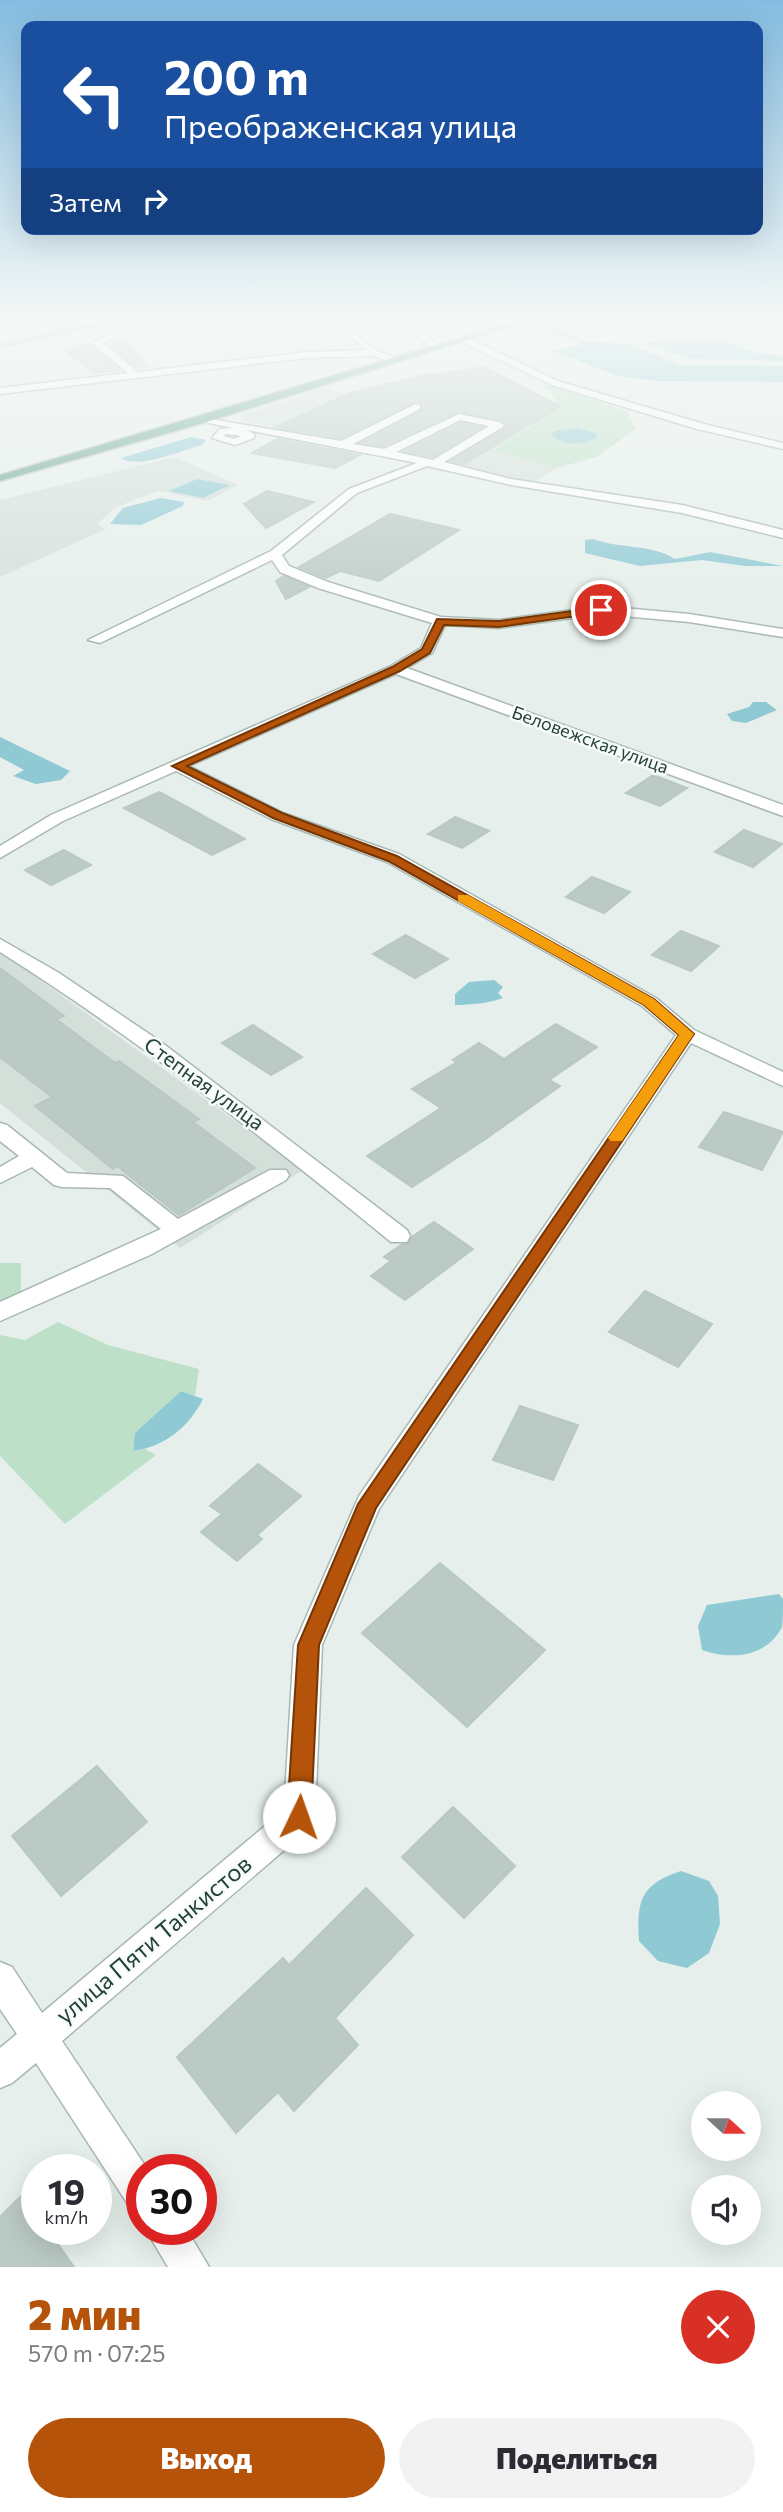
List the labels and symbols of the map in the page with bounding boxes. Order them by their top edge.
pin [571,580,631,640]
street label: Беловежская улица [509,701,672,778]
street label: Степная улица [140,1031,270,1135]
position arrow [262,1780,336,1854]
street label: улица Пяти Танкистов [49,1849,257,2029]
north arrow [691,2091,761,2161]
speed limit sign: 30 [126,2154,217,2245]

